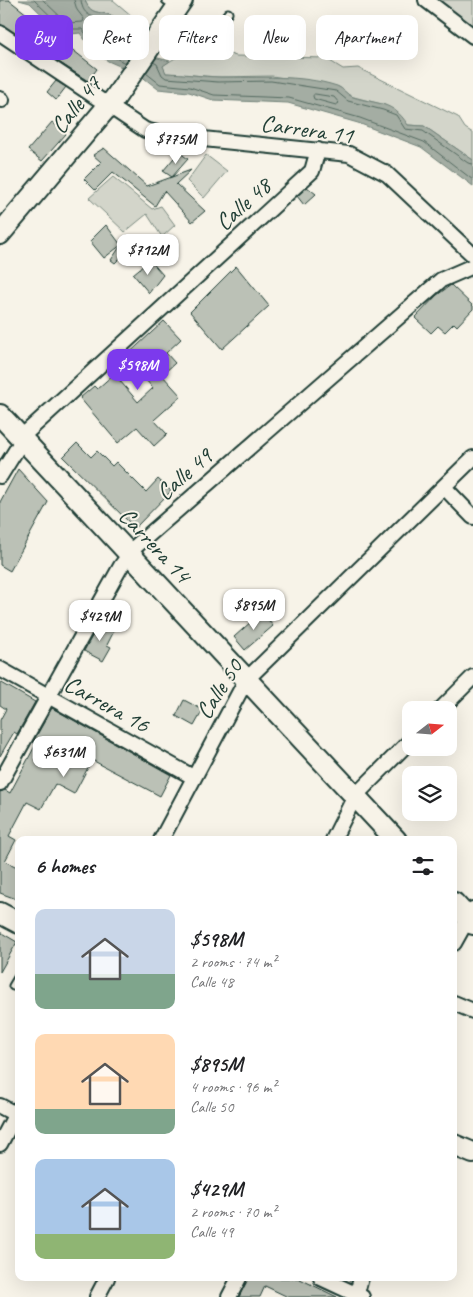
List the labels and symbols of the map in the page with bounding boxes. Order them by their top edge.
street label: Calle 47 [44,69,109,140]
street label: Carrera 11 [259,108,356,150]
pin: $775M [141,122,211,165]
street label: Calle 48 [209,170,279,237]
pin: $712M [113,234,183,276]
pin: $598M [103,348,173,391]
street label: Calle 49 [150,440,220,507]
street label: Carrera 14 [112,501,199,591]
pin: $895M [219,588,289,631]
pin: $429M [65,600,135,642]
street label: Calle 50 [189,652,251,724]
street label: Carrera 16 [59,668,156,740]
north arrow [402,701,458,756]
pin: $631M [29,736,99,778]

